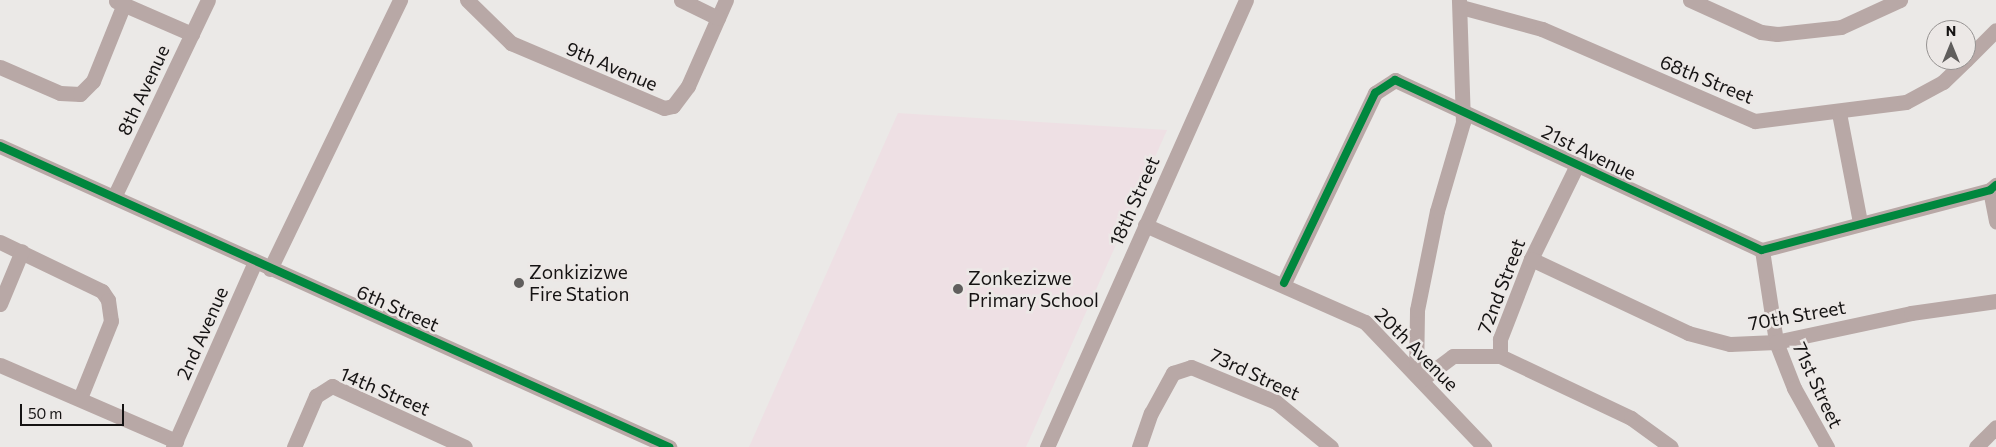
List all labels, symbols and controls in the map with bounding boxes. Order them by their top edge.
north arrow [1926,20,1976,70]
text: N [1946,22,1956,39]
street label: 9th Avenue [563,37,661,95]
street label: 8th Avenue [112,41,174,139]
street label: 68th Street [1657,50,1757,108]
street label: 21st Avenue [1538,119,1640,185]
street label: 18th Street [1104,153,1164,249]
street label: 72nd Street [1472,235,1530,337]
place label: Zonkizizwe Fire Station [529,261,629,305]
place label: Zonkezizwe Primary School [968,267,1099,311]
marker: Zonkizizwe Fire Station [513,277,525,289]
street label: 6th Street [353,280,443,336]
street label: 2nd Avenue [171,283,233,383]
marker: Zonkezizwe Primary School [952,283,964,295]
street label: 70th Street [1747,295,1847,335]
street label: 20th Avenue [1371,303,1463,395]
street label: 71st Street [1788,339,1848,431]
street label: 73rd Street [1206,343,1304,405]
street label: 14th Street [337,362,433,420]
scale bar [22,394,126,426]
text: 50 m [28,404,62,422]

